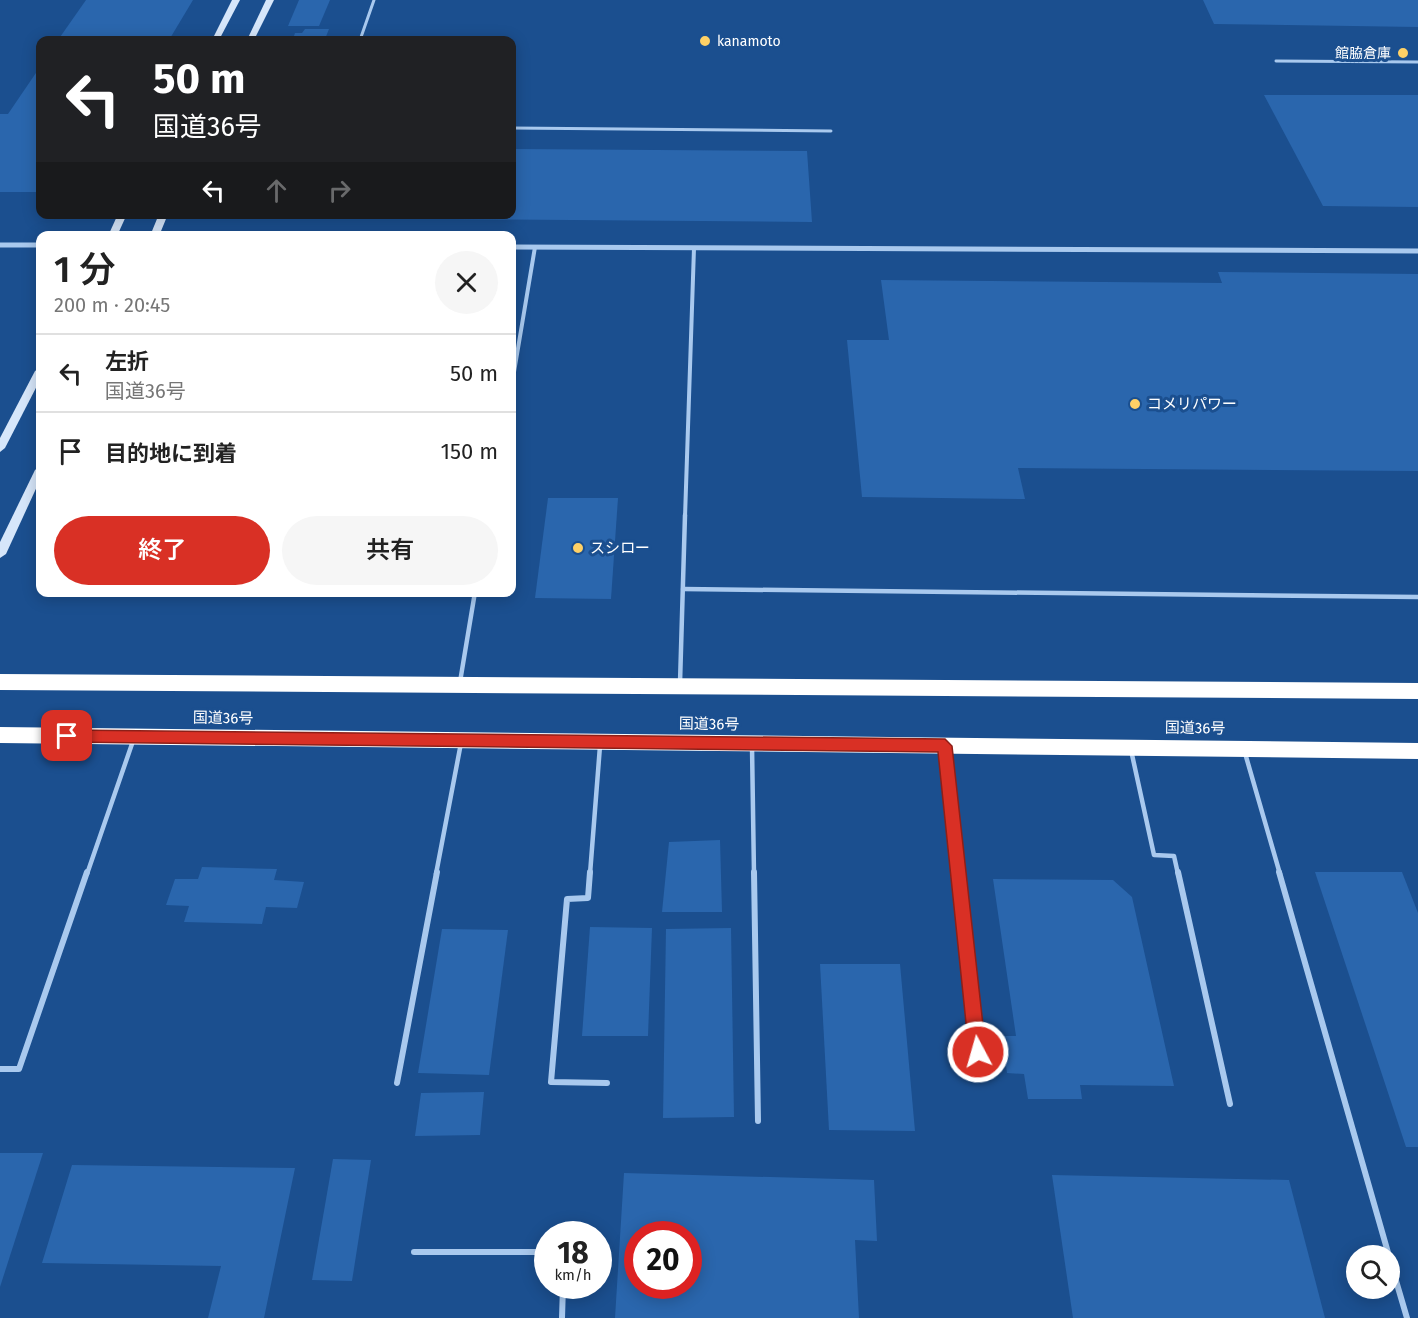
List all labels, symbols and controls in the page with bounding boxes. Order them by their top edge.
place label: kanamoto [717,33,781,50]
marker: kanamoto [698,34,712,48]
place label: 館脇倉庫 [1335,45,1391,62]
marker: 館脇倉庫 [1396,46,1410,60]
text: 50 m [153,54,246,104]
icon: left [54,60,132,138]
text: 国道36号 [153,111,262,143]
icon: left [197,174,230,207]
icon: ahead [260,174,293,207]
icon: right [323,174,356,207]
text: 1 分 [54,248,115,292]
button: close [435,251,498,314]
text: 200 m · 20:45 [54,293,170,317]
text: 左折 [105,348,149,375]
icon: left [54,357,87,390]
text: 50 m [450,360,498,387]
text: 国道36号 [105,379,186,403]
place label: コメリパワー [1147,395,1237,413]
marker: コメリパワー [1128,397,1142,411]
icon: arrive [54,435,87,468]
text: 150 m [440,438,498,465]
text: 目的地に到着 [105,440,237,467]
button: 終了 [54,516,270,585]
button: 共有 [282,516,498,585]
place label: スシロー [590,539,650,557]
marker: スシロー [571,541,585,555]
street label: 国道36号 [193,708,253,728]
pin [41,710,92,761]
street label: 国道36号 [679,714,739,734]
street label: 国道36号 [1165,718,1225,738]
icon: arrive [50,719,83,752]
position arrow [946,1020,1010,1084]
speed limit sign: 20 [624,1221,702,1299]
text: 18 [557,1235,589,1271]
map controls [1346,1245,1400,1299]
button: search [1346,1245,1400,1299]
text: km/h [554,1266,592,1284]

